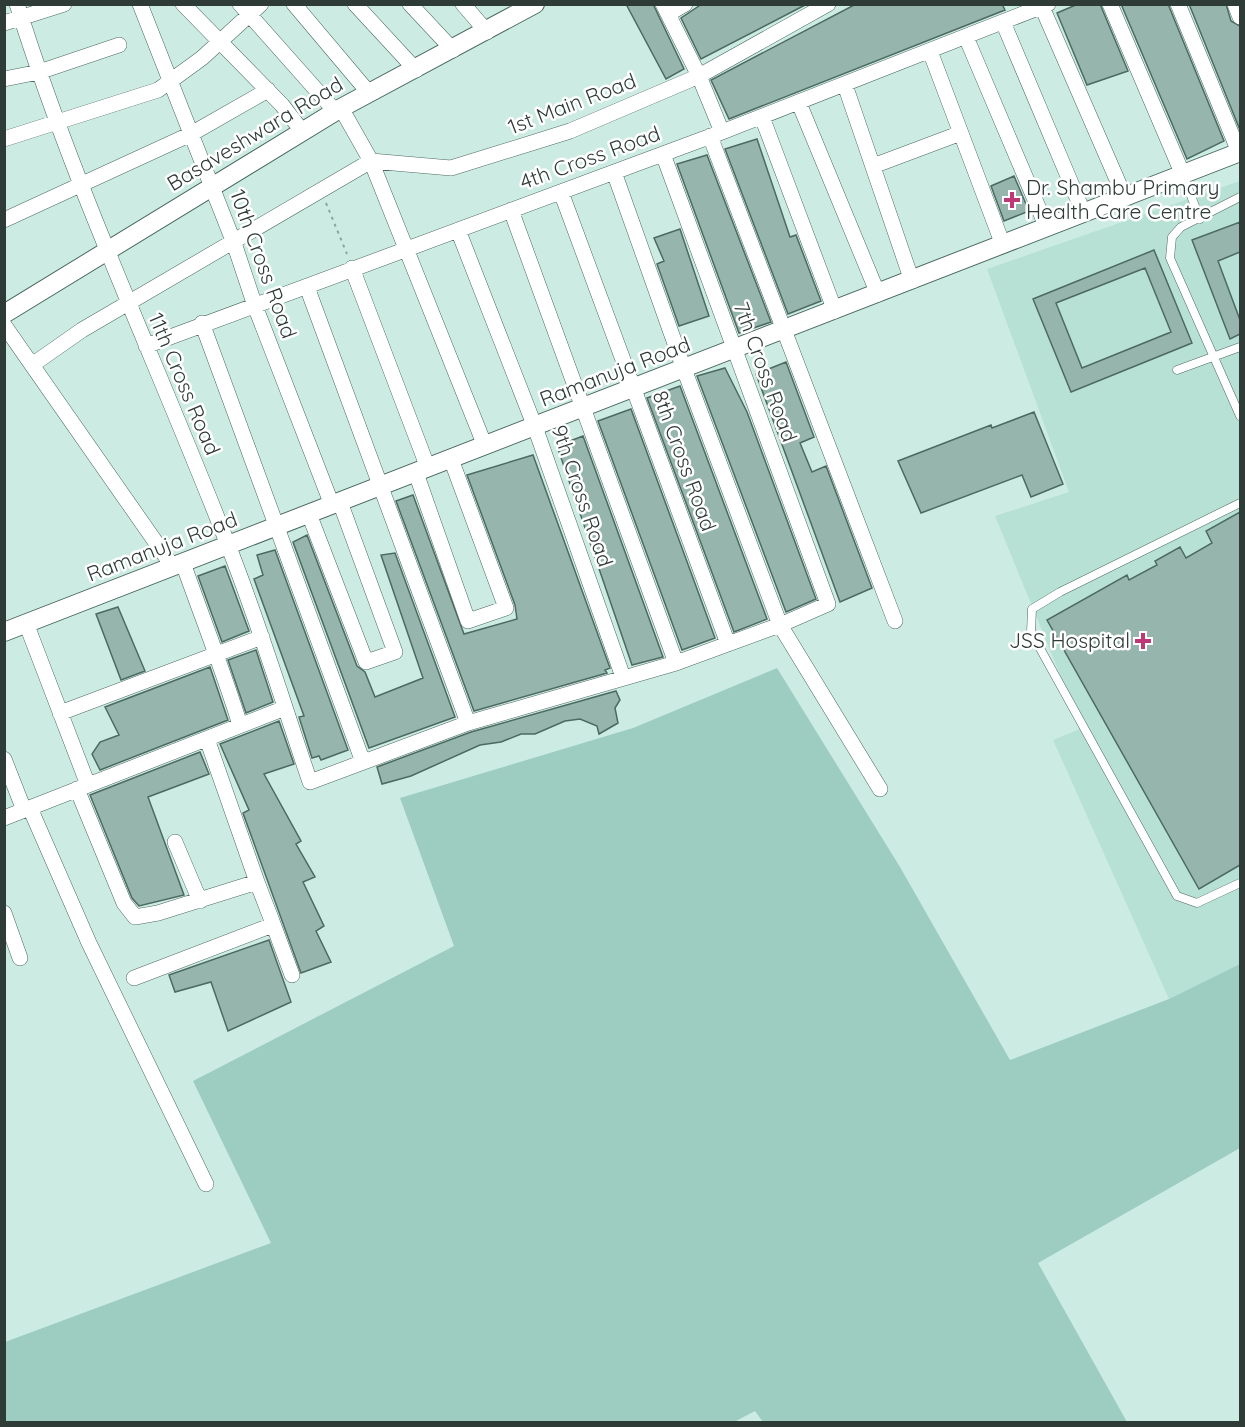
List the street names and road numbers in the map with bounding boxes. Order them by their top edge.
street label: 1st Main Road [504,67,639,139]
street label: Basaveshwara Road [162,70,347,196]
street label: 4th Cross Road [516,120,663,194]
street label: 10th Cross Road [225,186,303,342]
street label: 7th Cross Road [729,298,803,445]
street label: 11th Cross Road [143,309,227,459]
street label: Ramanuja Road [536,330,694,412]
street label: 8th Cross Road [647,387,722,534]
street label: 9th Cross Road [547,421,619,570]
street label: Ramanuja Road [83,505,241,587]

